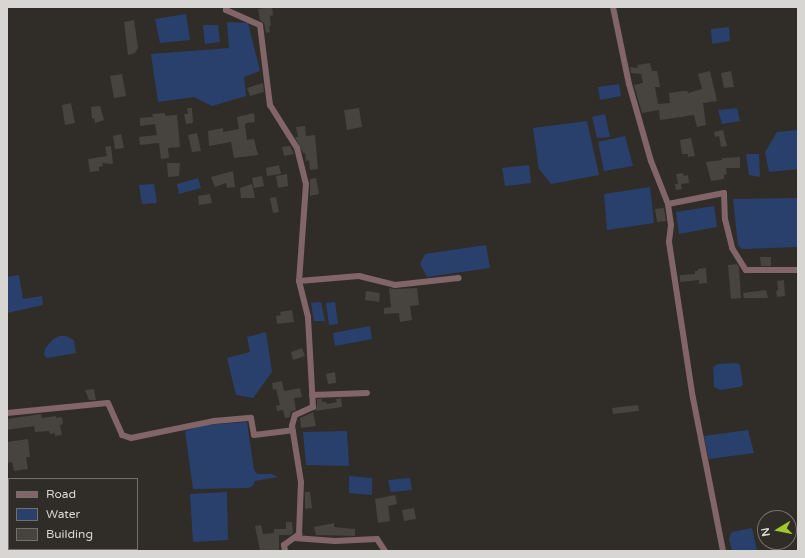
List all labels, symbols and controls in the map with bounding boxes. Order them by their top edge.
legend [8,478,138,550]
text: Road [46,487,76,501]
text: Water [46,507,80,521]
north arrow [757,510,797,550]
text: Building [46,527,93,541]
text: N [759,527,773,537]

